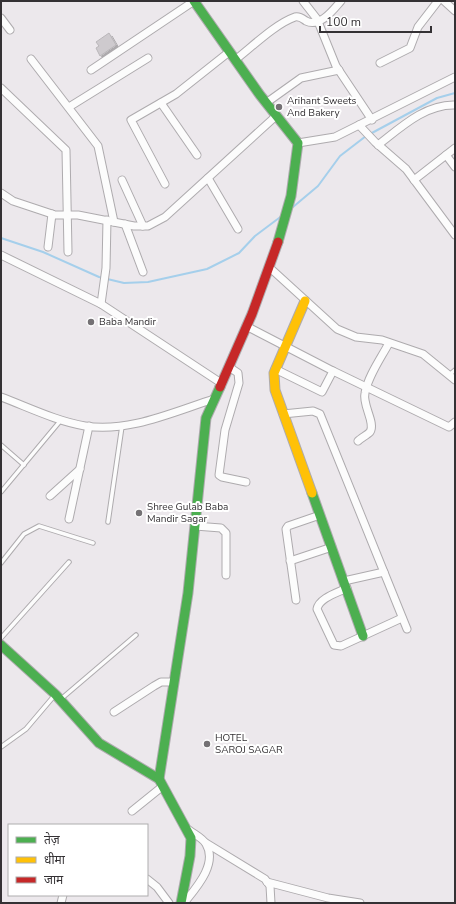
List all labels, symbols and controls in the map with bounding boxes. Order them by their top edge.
scale bar [320,8,431,34]
text: 100 m [326,14,361,30]
place label: Arihant Sweets And Bakery [287,94,356,120]
marker: Arihant Sweets And Bakery [274,102,284,112]
place label: Baba Mandir [99,315,156,329]
marker: Baba Mandir [86,317,96,327]
place label: Shree Gulab Baba Mandir Sagar [147,500,228,526]
marker: Shree Gulab Baba Mandir Sagar [134,508,144,518]
place label: HOTEL SAROJ SAGAR [215,731,283,757]
marker: HOTEL SAROJ SAGAR [202,739,212,749]
legend [8,824,148,896]
text: तेज़ [44,832,61,848]
text: धीमा [44,852,66,868]
text: जाम [44,872,64,888]

